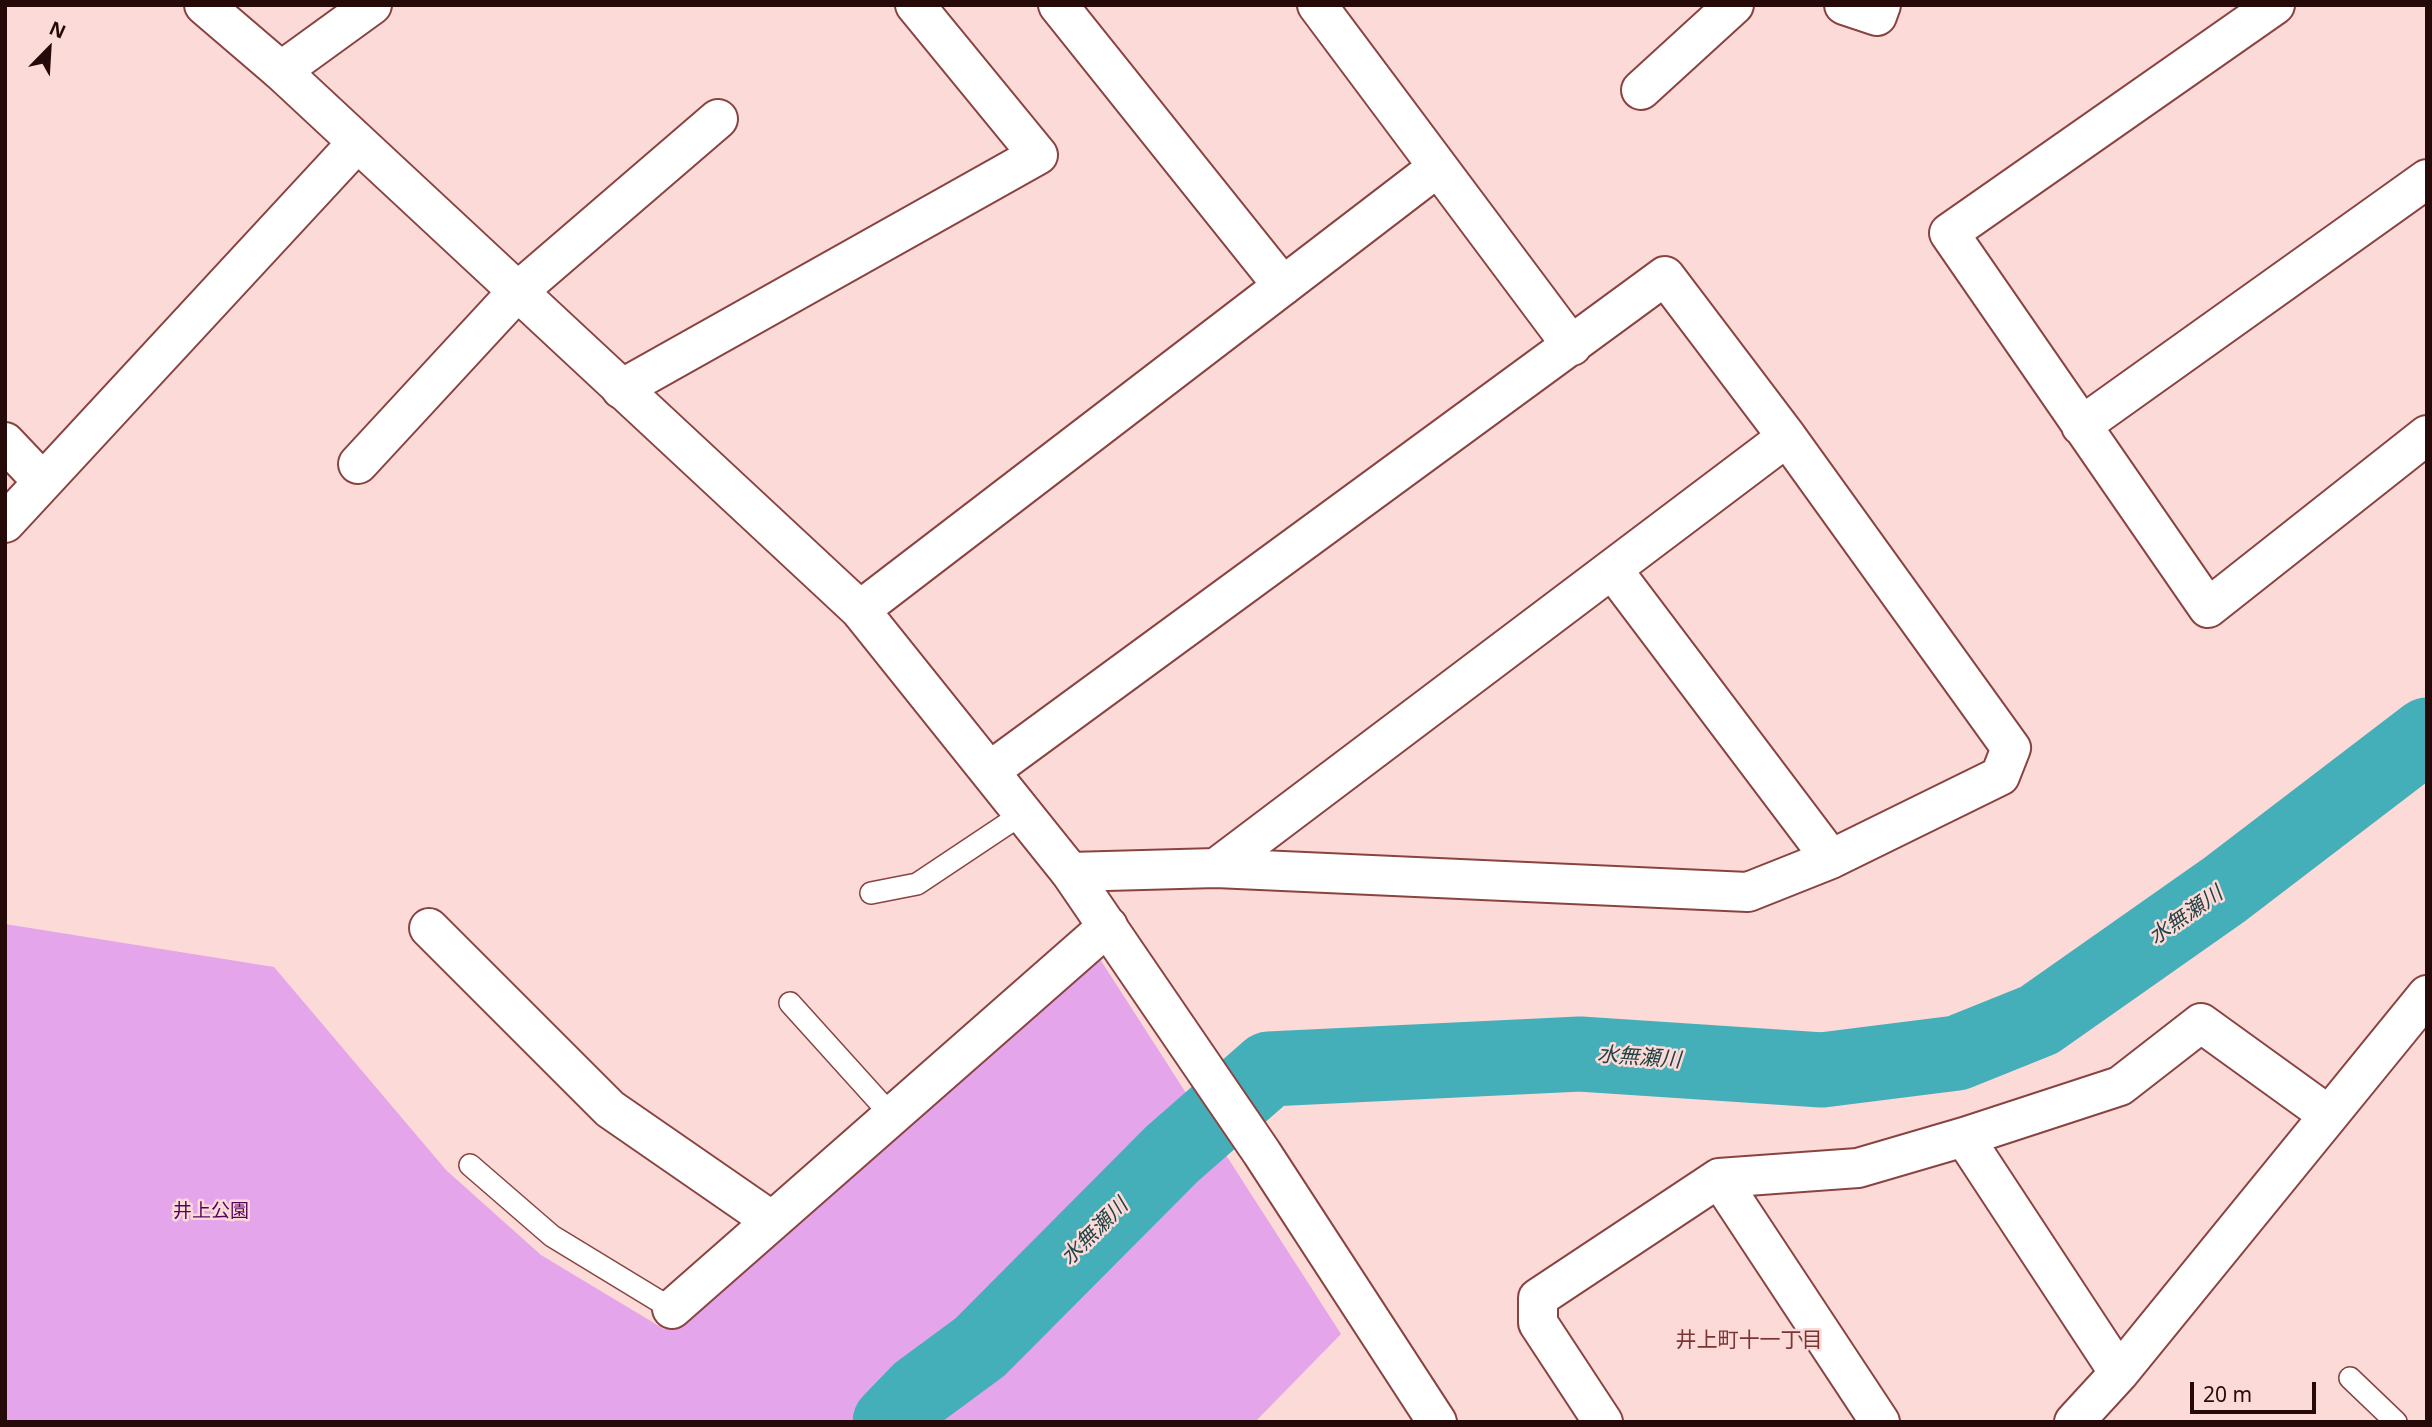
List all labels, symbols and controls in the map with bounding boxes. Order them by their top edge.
north arrow [14,14,84,84]
text: N [45,15,70,45]
water label: 水無瀬川 [2144,882,2228,950]
water label: 水無瀬川 [1596,1043,1682,1073]
water label: 水無瀬川 [1056,1193,1134,1271]
park label: 井上公園 [173,1201,249,1223]
district label: 井上町十一丁目 [1676,1328,1822,1354]
scale bar [2194,1368,2320,1412]
text: 20 m [2203,1380,2252,1408]

